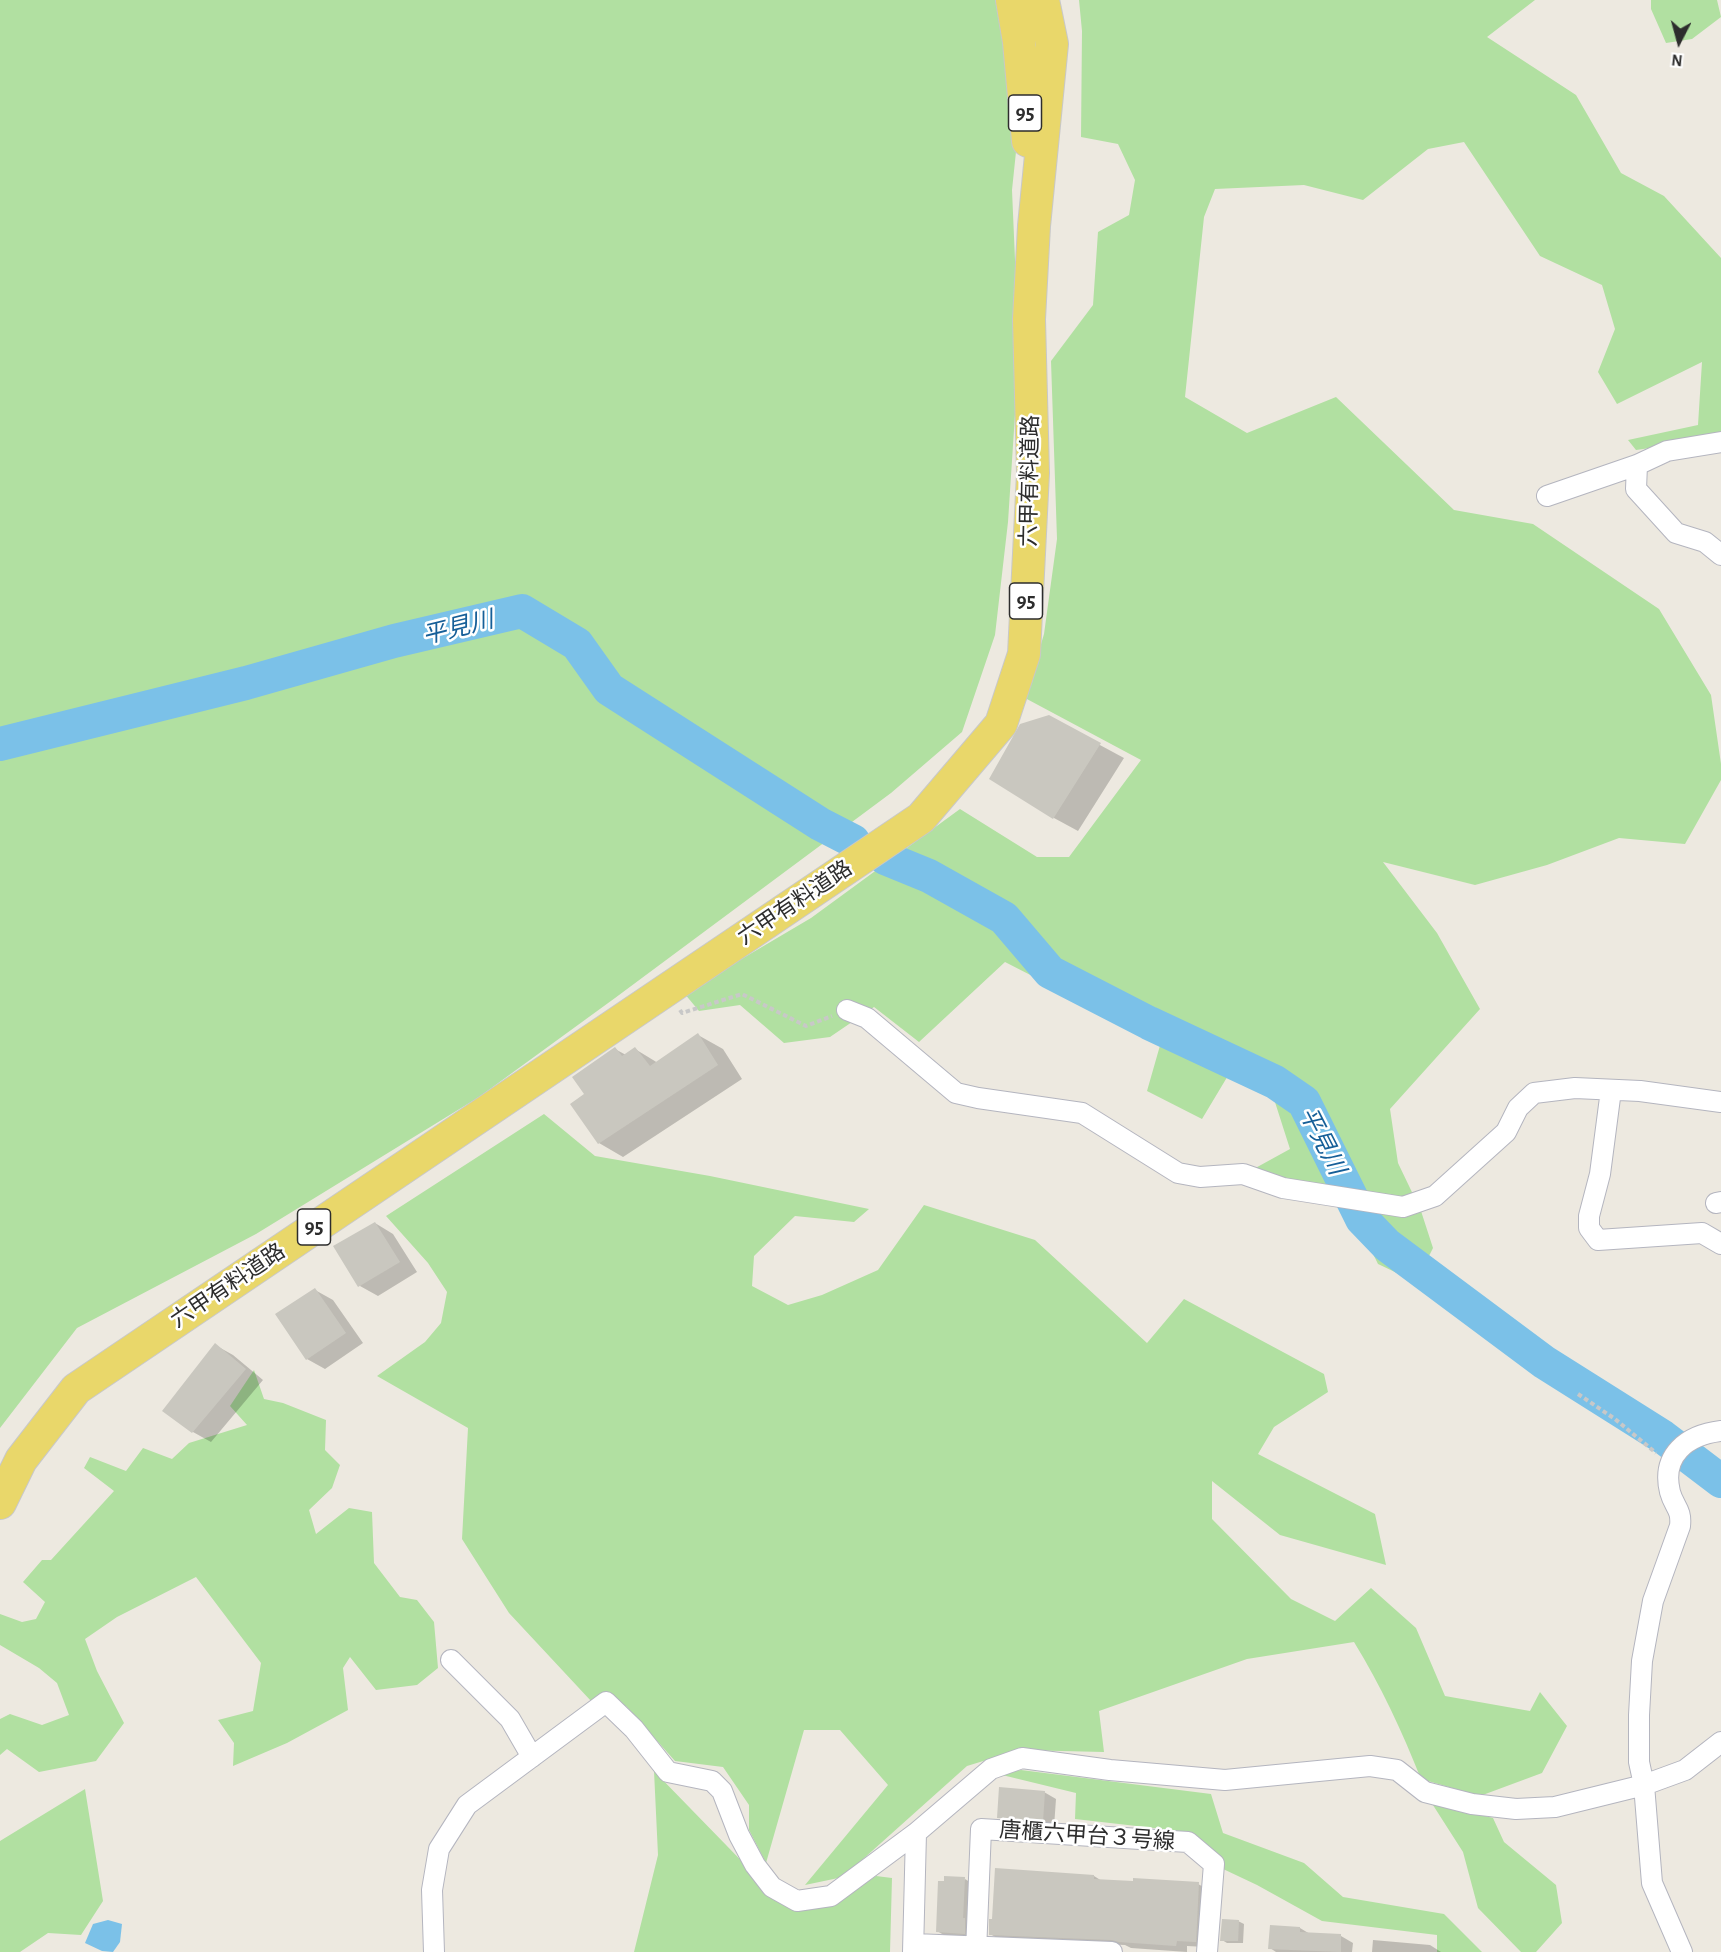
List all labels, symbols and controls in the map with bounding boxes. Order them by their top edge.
north arrow [1649,12,1709,72]
text: N [1671,51,1683,68]
road number: 95 [1008,95,1042,131]
street label: 六甲有料道路 [1016,415,1044,547]
road number: 95 [1010,583,1042,619]
water label: 平見川 [420,605,496,651]
street label: 六甲有料道路 [733,855,857,951]
water label: 平見川 [1293,1102,1351,1180]
road number: 95 [298,1209,330,1245]
street label: 六甲有料道路 [166,1238,290,1334]
street label: 唐櫃六甲台３号線 [998,1817,1176,1855]

